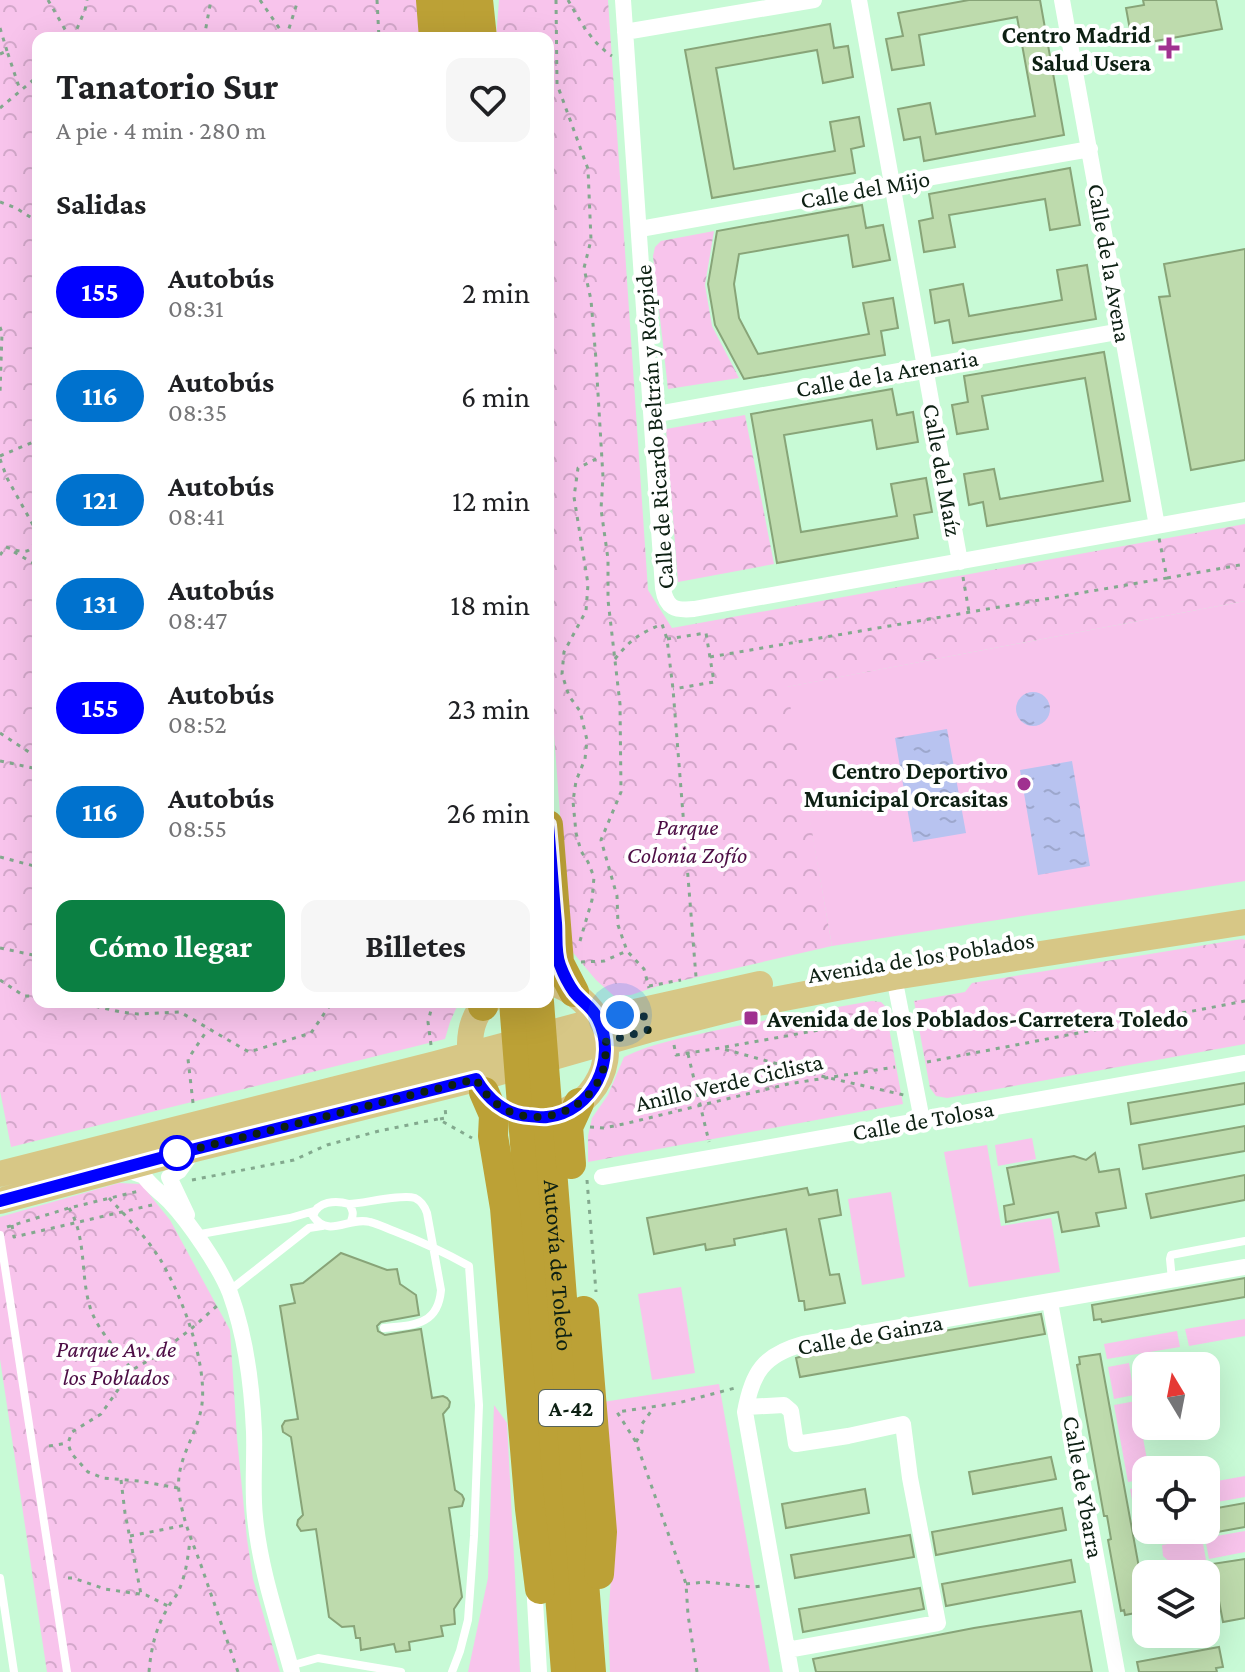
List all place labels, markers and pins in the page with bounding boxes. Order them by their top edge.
place label: Centro Madrid Salud Usera [1001,21,1151,76]
marker: Centro Madrid Salud Usera [1158,37,1180,59]
place label: Centro Deportivo Municipal Orcasitas [804,757,1008,812]
marker: Centro Deportivo Municipal Orcasitas [1015,775,1033,793]
place label: Avenida de los Poblados-Carretera Toledo [766,1005,1188,1032]
marker: Avenida de los Poblados-Carretera Toledo [742,1009,760,1027]
unlabelled marker [160,1136,194,1170]

